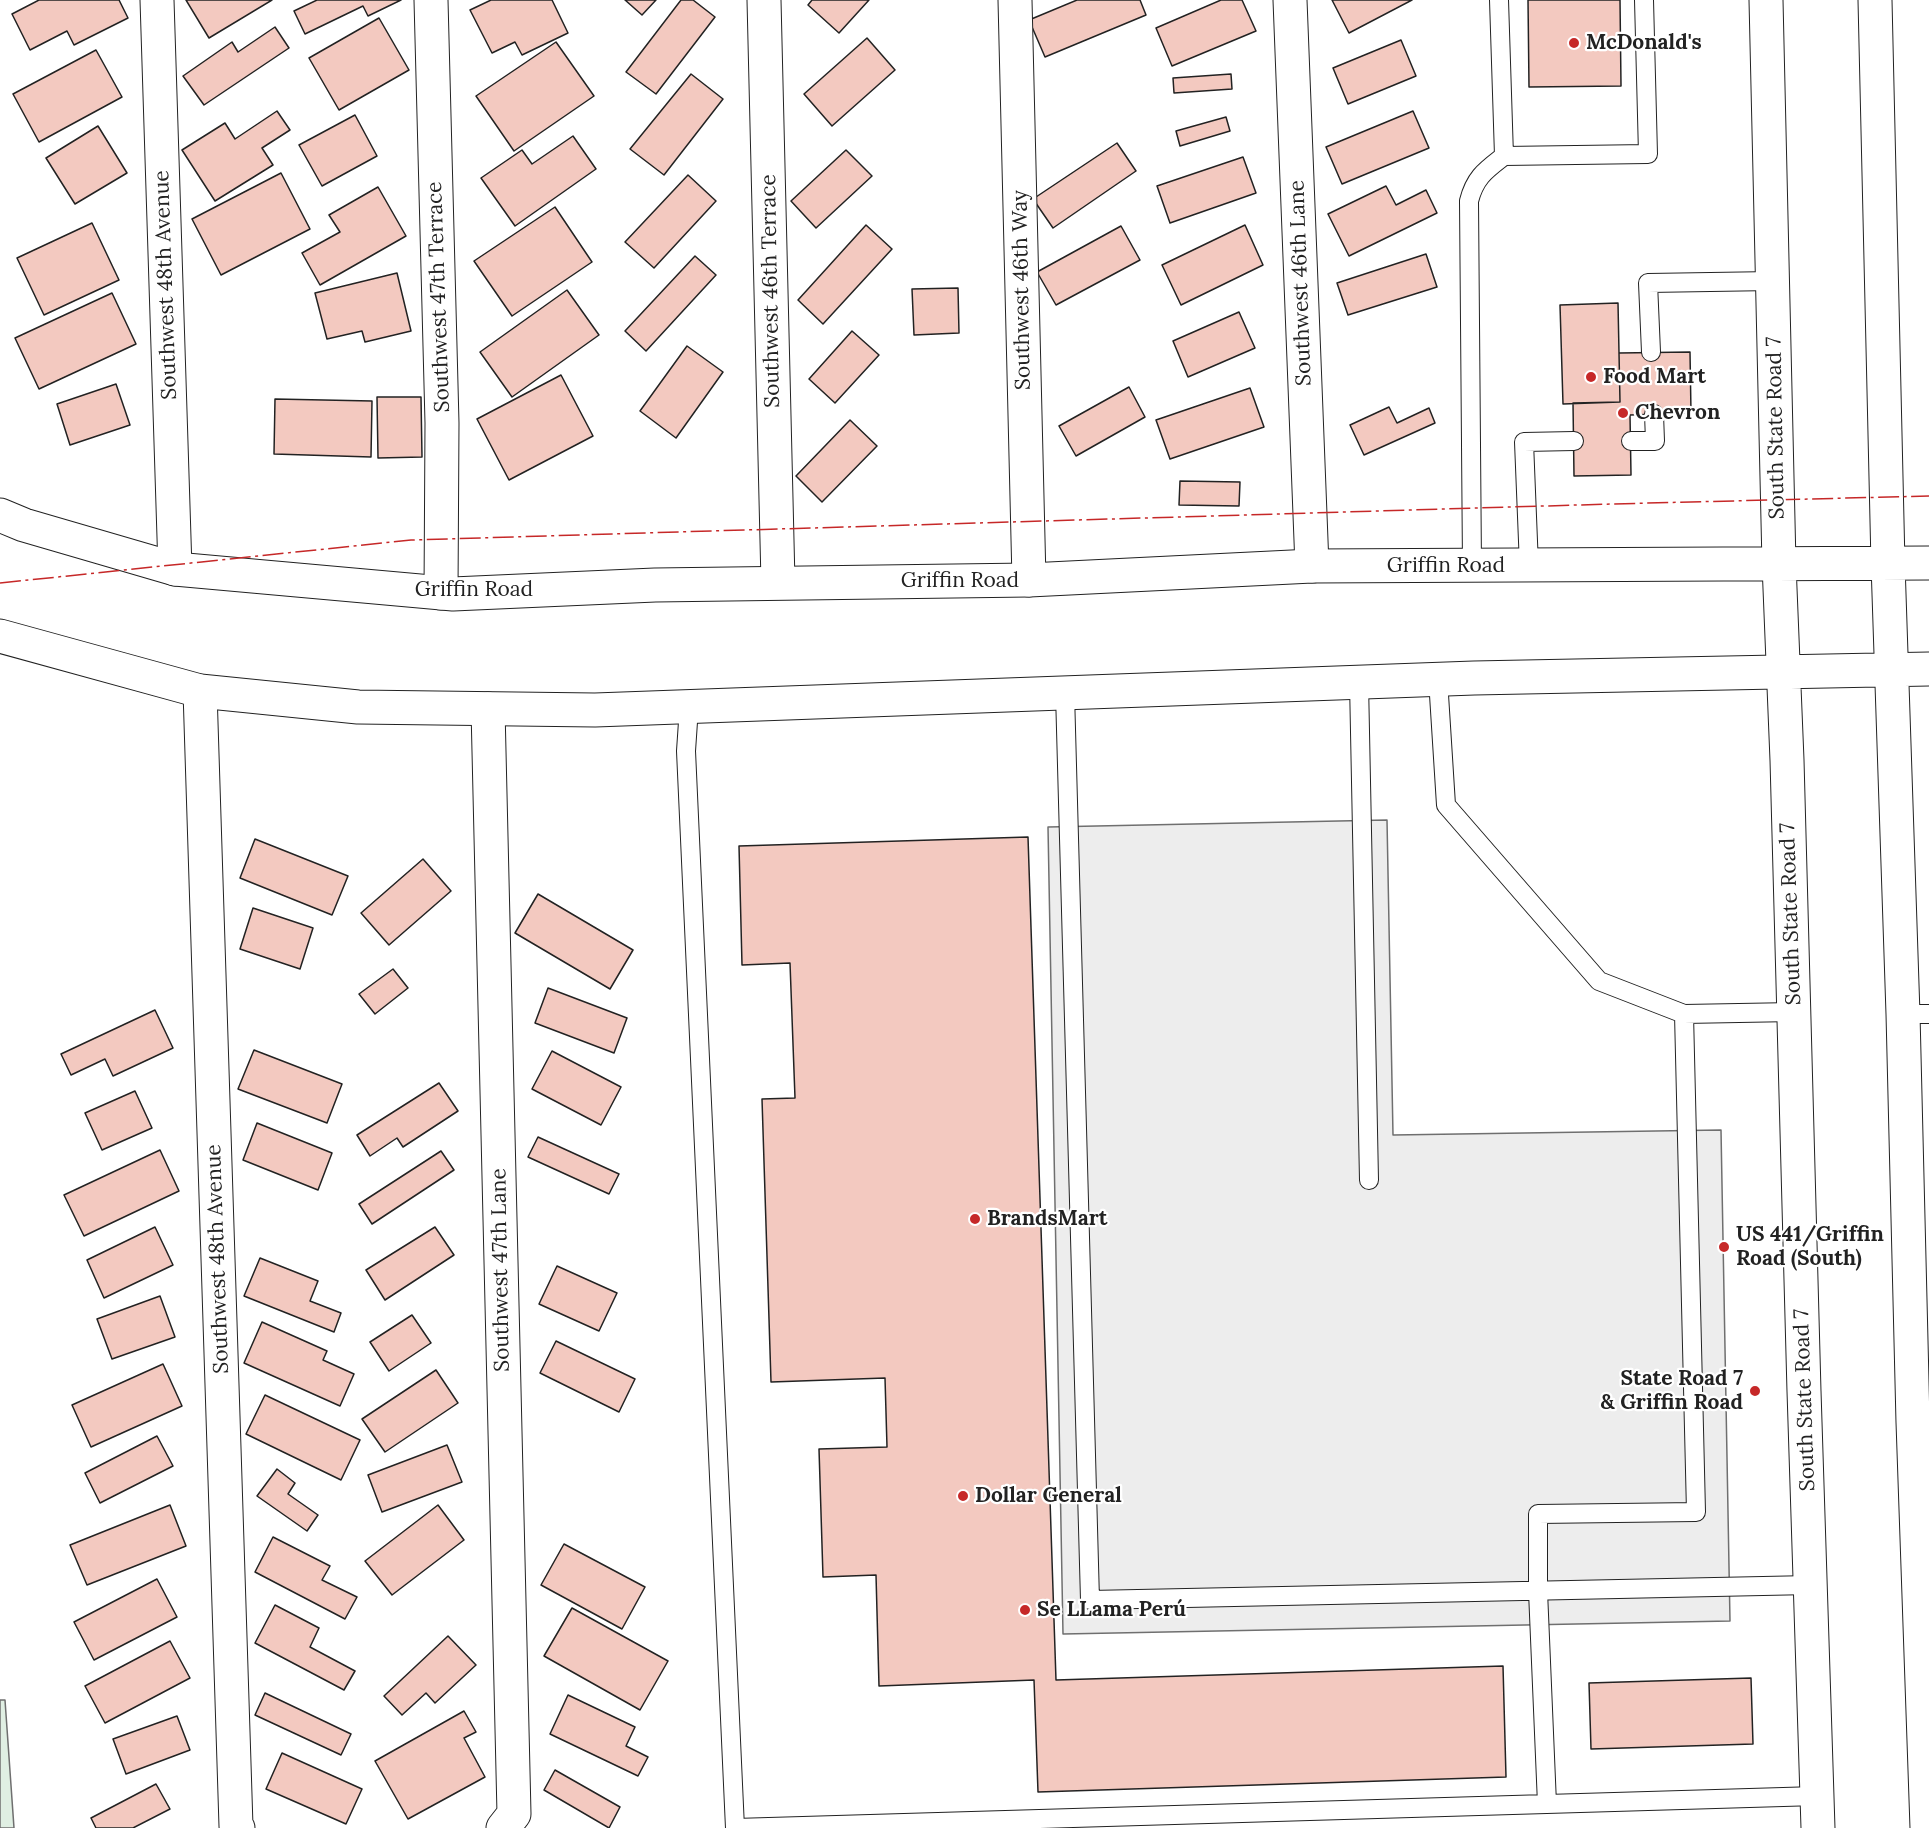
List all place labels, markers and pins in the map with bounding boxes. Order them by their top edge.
place label: McDonald's [1586,30,1702,56]
marker: McDonald's [1567,36,1581,50]
place label: Food Mart [1603,364,1706,390]
marker: Food Mart [1584,370,1598,384]
place label: Chevron [1635,400,1720,426]
marker: Chevron [1616,406,1630,420]
place label: BrandsMart [987,1206,1107,1232]
marker: BrandsMart [968,1212,982,1226]
place label: US 441/Griffin Road (South) [1736,1222,1884,1272]
marker: US 441/Griffin Road (South) [1717,1240,1731,1254]
place label: State Road 7 & Griffin Road [1601,1366,1743,1416]
marker: State Road 7 & Griffin Road [1748,1384,1762,1398]
place label: Dollar General [975,1483,1122,1509]
marker: Dollar General [956,1489,970,1503]
place label: Se LLama Perú [1037,1597,1186,1623]
marker: Se LLama Perú [1018,1603,1032,1617]

